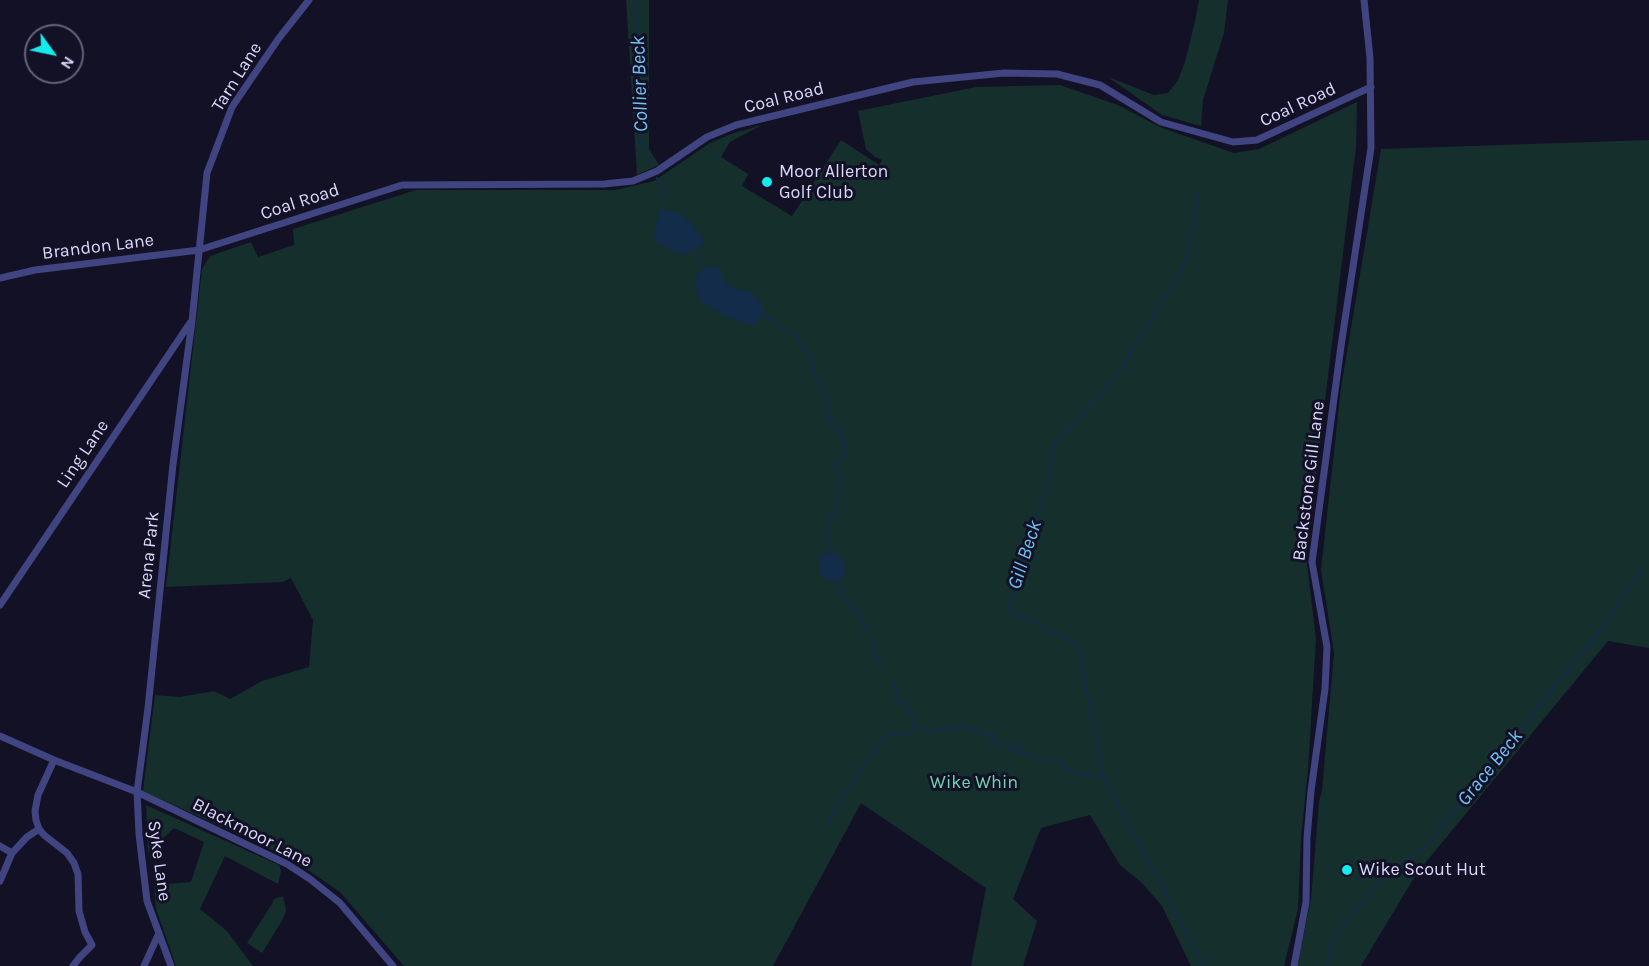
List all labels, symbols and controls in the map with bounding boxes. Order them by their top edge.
north arrow [24,24,84,84]
water label: Collier Beck [626,35,654,133]
street label: Tarn Lane [207,38,267,116]
text: N [57,53,79,73]
street label: Coal Road [742,78,826,118]
street label: Coal Road [1256,78,1340,132]
place label: Moor Allerton Golf Club [779,161,888,204]
marker: Moor Allerton Golf Club [760,175,774,189]
street label: Coal Road [258,179,342,225]
street label: Brandon Lane [41,229,155,265]
street label: Backstone Gill Lane [1288,400,1330,562]
street label: Ling Lane [52,416,114,492]
street label: Arena Park [134,510,164,600]
water label: Gill Beck [1003,517,1047,593]
water label: Grace Beck [1452,725,1528,811]
park label: Wike Whin [930,772,1018,794]
street label: Blackmoor Lane [189,794,315,872]
street label: Syke Lane [143,819,175,903]
place label: Wike Scout Hut [1359,859,1486,881]
marker: Wike Scout Hut [1340,863,1354,877]

